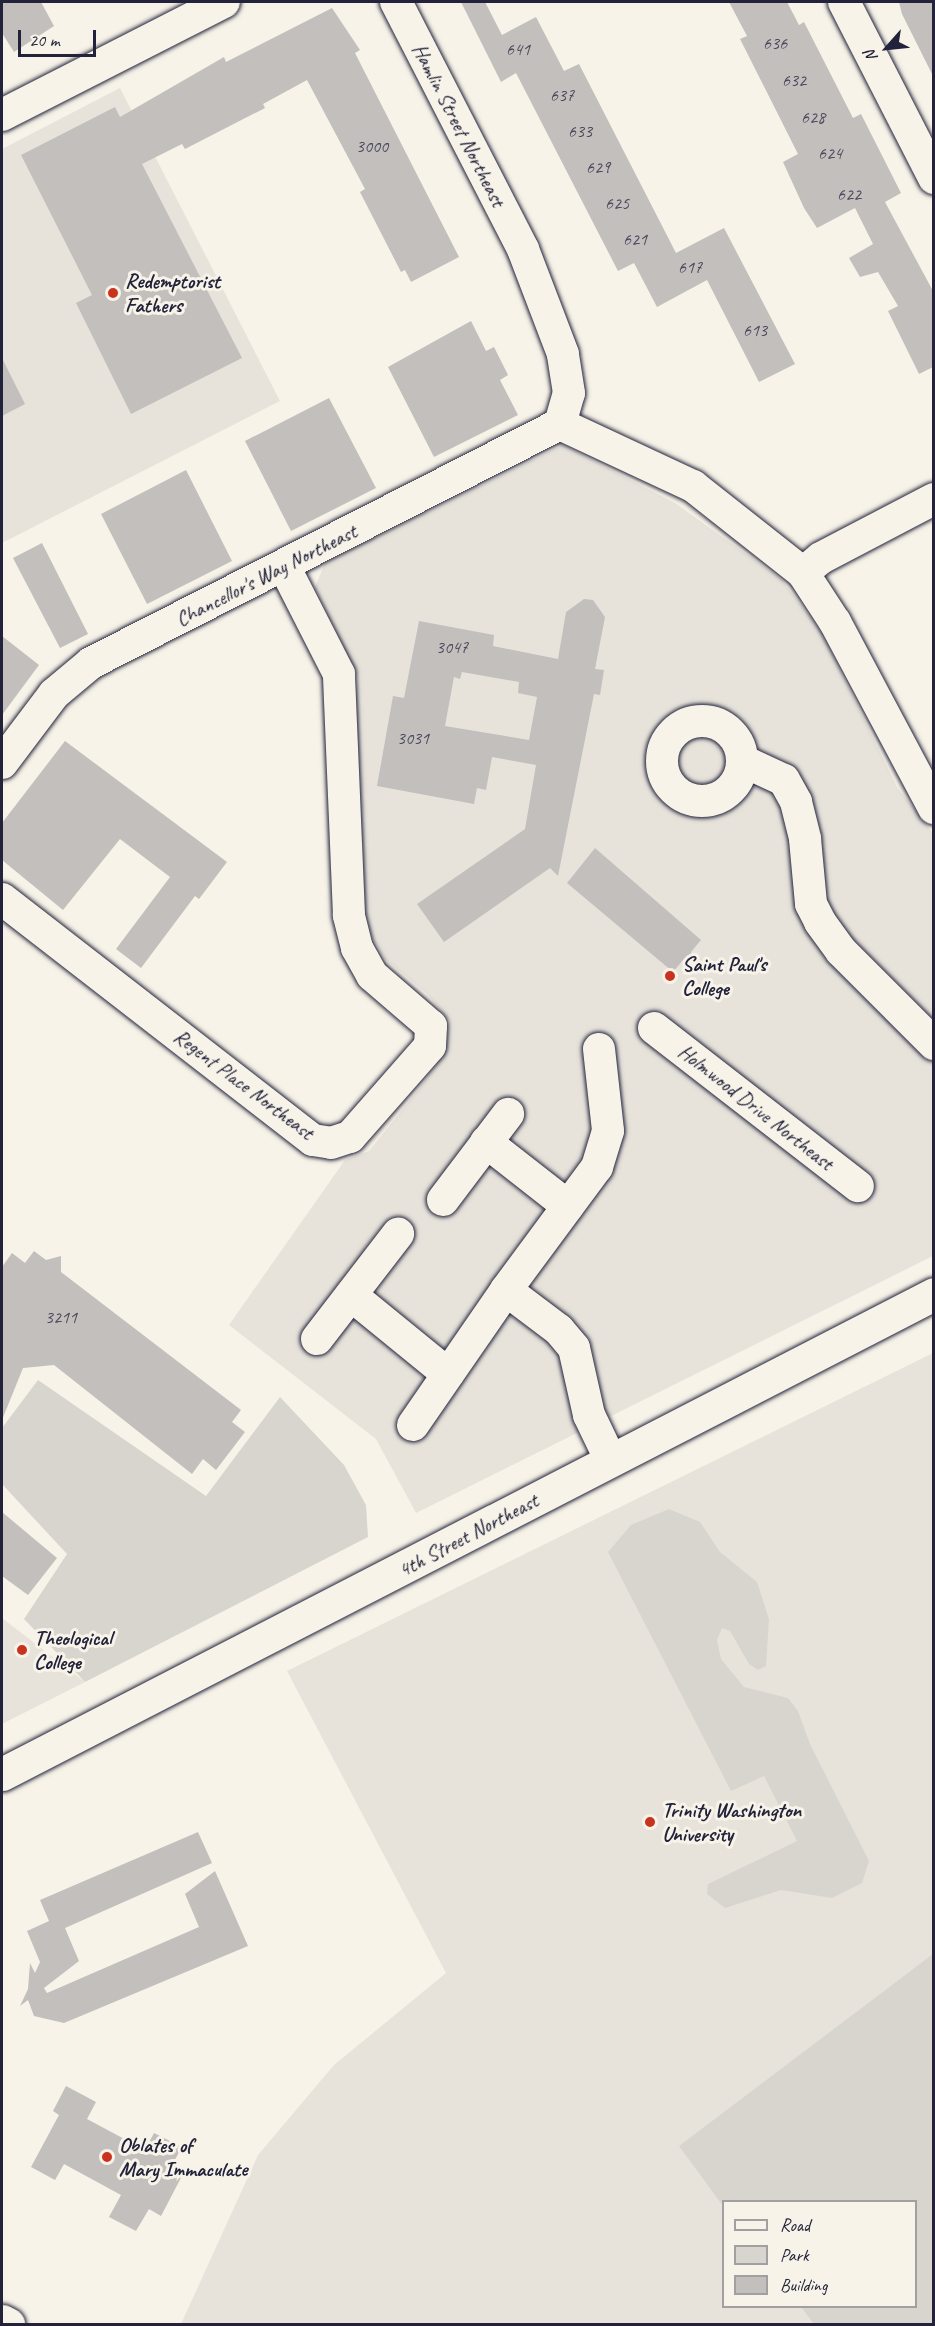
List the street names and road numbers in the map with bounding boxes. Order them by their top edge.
street label: Hamlin Street Northeast [407,39,511,211]
street label: Chancellor's Way Northeast [171,519,361,631]
street label: Regent Place Northeast [169,1023,319,1145]
street label: Holmwood Drive Northeast [673,1038,839,1176]
street label: 4th Street Northeast [393,1487,543,1583]

